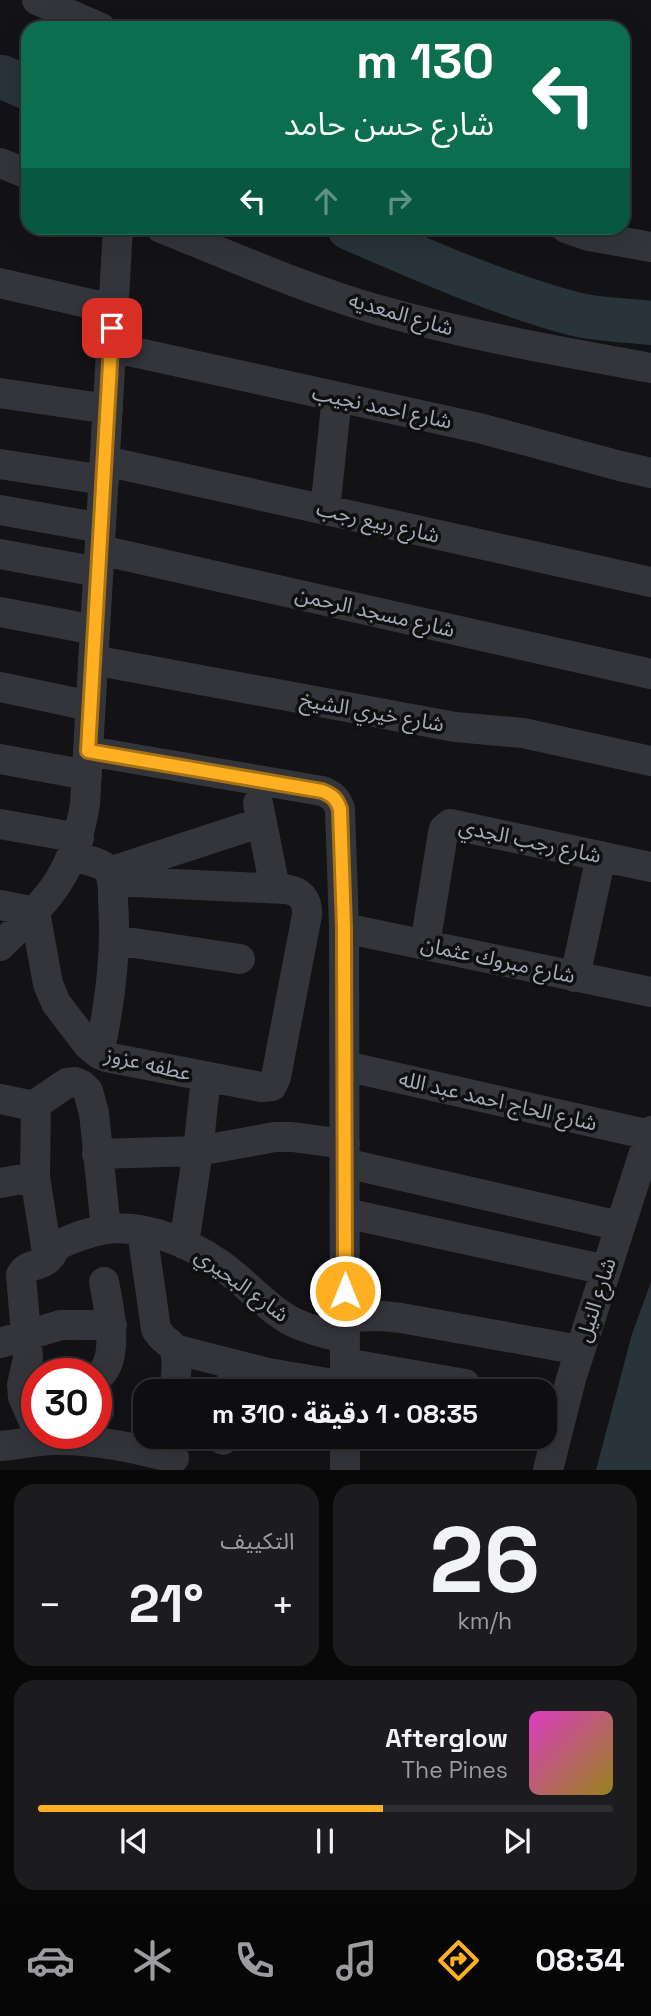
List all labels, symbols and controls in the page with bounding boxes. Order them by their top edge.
text: 130 m [356,30,494,92]
icon: left [518,49,609,140]
text: شارع حسن حامد [284,104,494,144]
icon: left [234,182,272,220]
icon: ahead [307,182,345,220]
icon: right [380,182,418,220]
street label: شارع المعديه [345,286,457,343]
pin [82,298,142,358]
icon: arrive [93,309,131,347]
street label: شارع احمد نجيب [309,379,454,436]
street label: شارع ربيع رجب [313,494,442,551]
street label: شارع مسجد الرحمن [292,580,458,645]
street label: شارع خيري الشيخ [297,686,446,740]
street label: شارع رجب الجدي [456,812,604,872]
street label: شارع مبروك عثمان [418,930,578,991]
street label: عطفه عزوز [101,1040,194,1087]
street label: شارع الحاج احمد عبد الله [396,1065,600,1138]
street label: شارع البحيري [188,1241,295,1330]
position arrow [308,1254,382,1328]
street label: شارع النيل [569,1254,624,1346]
speed limit sign: 30 [21,1358,112,1449]
text: 08:35 · 1 دقيقة · 310 m [212,1397,478,1431]
text: 26 [430,1502,540,1619]
text: التكييف [220,1526,295,1556]
text: 21° [129,1571,204,1637]
text: − [38,1581,62,1629]
text: + [271,1581,294,1629]
text: km/h [457,1606,512,1636]
text: Afterglow [385,1721,508,1755]
text: The Pines [402,1755,508,1785]
icon: previous [115,1822,153,1860]
icon: pause [306,1822,344,1860]
icon: next [498,1822,536,1860]
icon: car [26,1936,75,1985]
icon: climate [128,1936,177,1985]
icon: phone [230,1936,279,1985]
icon: music [332,1936,381,1985]
icon: directions [434,1936,483,1985]
text: 08:34 [535,1940,625,1980]

